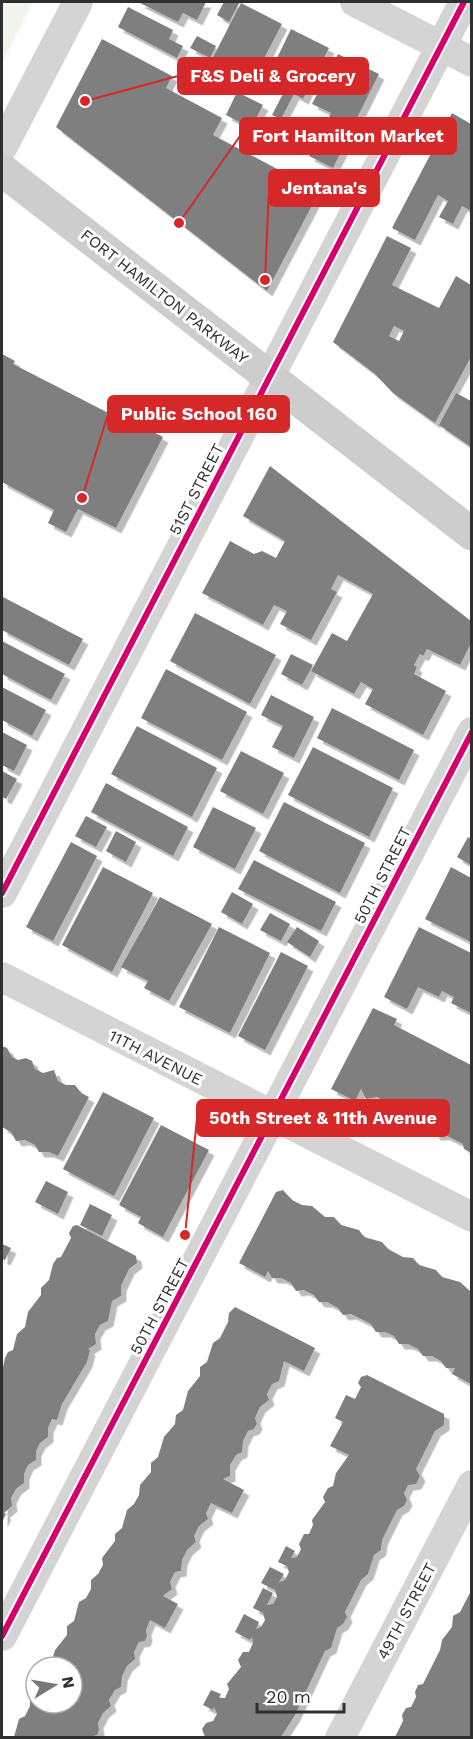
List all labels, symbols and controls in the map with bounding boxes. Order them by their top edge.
callout: F&S Deli & Grocery [178,58,368,94]
text: F&S Deli & Grocery [190,65,357,86]
callout: Fort Hamilton Market [240,118,456,154]
text: Fort Hamilton Market [252,125,444,146]
callout: Jentana's [269,170,379,206]
text: Jentana's [281,177,367,198]
street label: FORT HAMILTON PARKWAY [77,225,252,368]
callout: Public School 160 [108,396,289,432]
text: Public School 160 [121,403,277,424]
street label: 51ST STREET [165,440,228,538]
street label: 50TH STREET [350,823,415,927]
street label: 11TH AVENUE [106,1026,206,1089]
callout: 50th Street & 11th Avenue [197,1100,449,1136]
text: 50th Street & 11th Avenue [209,1107,437,1128]
street label: 50TH STREET [126,1255,193,1358]
street label: 49TH STREET [373,1559,440,1663]
north arrow [24,1655,84,1715]
text: N [58,1675,79,1690]
scale bar [257,1676,344,1714]
text: 20 m [266,1686,311,1707]

